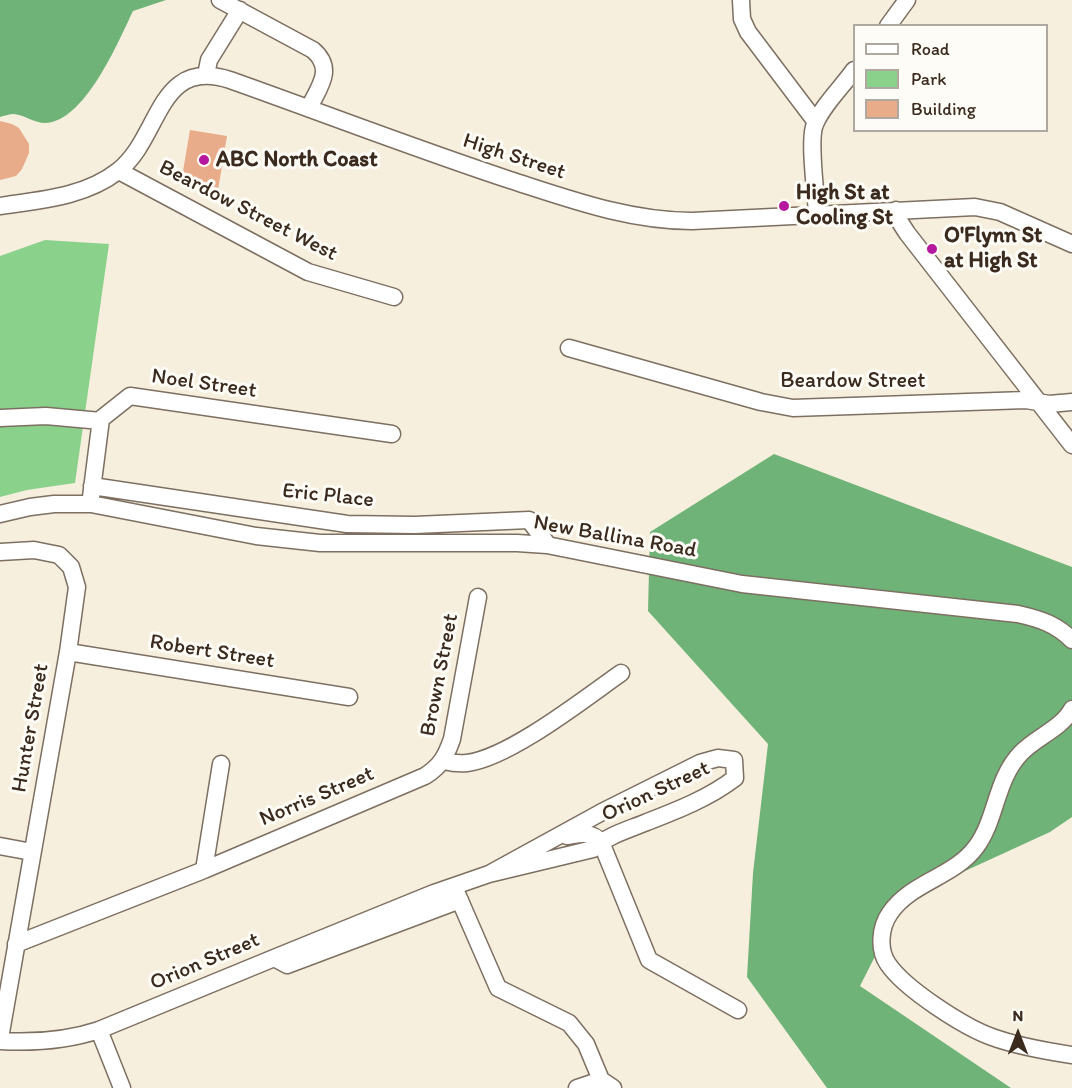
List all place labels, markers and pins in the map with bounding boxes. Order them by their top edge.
place label: ABC North Coast [216,147,377,173]
marker: ABC North Coast [197,153,211,167]
place label: High St at Cooling St [796,180,893,231]
marker: High St at Cooling St [777,199,791,213]
place label: O'Flynn St at High St [944,223,1042,274]
marker: O'Flynn St at High St [925,242,939,256]

